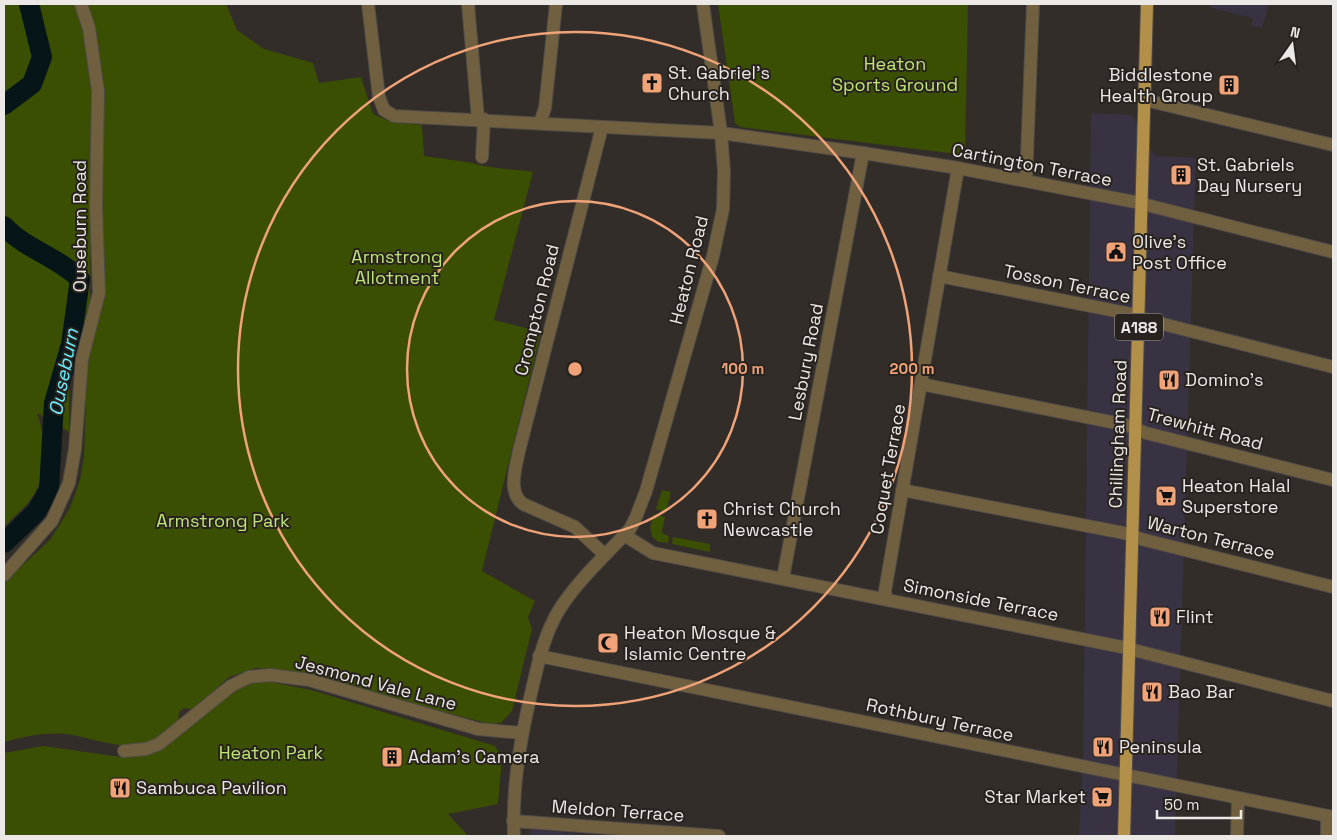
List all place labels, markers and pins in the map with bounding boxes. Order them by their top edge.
place label: St. Gabriel's Church [668,61,770,105]
place label: Biddlestone Health Group [1100,63,1213,107]
church icon: St. Gabriel's Church [640,71,664,95]
building icon: Biddlestone Health Group [1217,73,1241,97]
place label: St. Gabriels Day Nursery [1197,153,1302,197]
building icon: St. Gabriels Day Nursery [1169,163,1193,187]
place label: Olive's Post Office [1132,230,1227,274]
public building icon: Olive's Post Office [1104,240,1128,264]
centre of rings [566,360,584,378]
restaurant icon: Domino's [1157,368,1181,392]
place label: Domino's [1185,368,1263,391]
place label: Heaton Halal Superstore [1182,474,1290,518]
supermarket icon: Heaton Halal Superstore [1154,484,1178,508]
place label: Christ Church Newcastle [723,497,841,541]
church icon: Christ Church Newcastle [695,507,719,531]
restaurant icon: Flint [1148,605,1172,629]
place label: Flint [1176,605,1214,628]
place label: Heaton Mosque & Islamic Centre [624,621,776,665]
mosque icon: Heaton Mosque & Islamic Centre [596,631,620,655]
restaurant icon: Bao Bar [1140,680,1164,704]
place label: Bao Bar [1168,680,1235,703]
restaurant icon: Peninsula [1091,735,1115,759]
place label: Peninsula [1119,735,1202,758]
building icon: Adam's Camera [380,745,404,769]
place label: Adam's Camera [408,745,540,768]
restaurant icon: Sambuca Pavilion [108,776,132,800]
place label: Sambuca Pavilion [136,776,287,799]
place label: Star Market [984,785,1086,808]
supermarket icon: Star Market [1090,785,1114,809]

